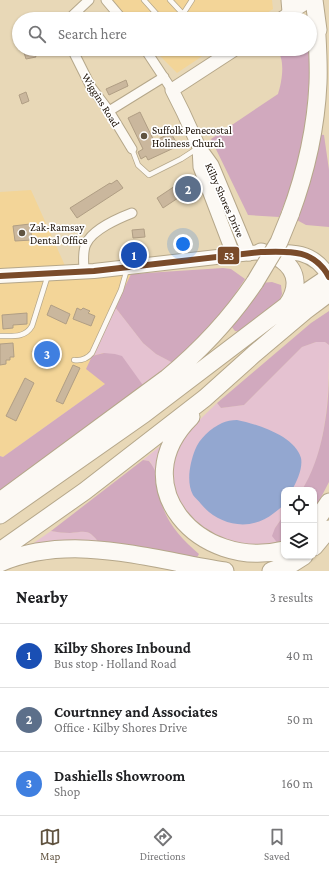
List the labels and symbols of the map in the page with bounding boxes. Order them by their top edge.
street label: Wiggins Road [79,71,122,130]
place label: Suffolk Penecostal Holiness Church [152,124,232,149]
marker: Suffolk Penecostal Holiness Church [139,131,149,141]
street label: Kilby Shores Drive [202,161,247,240]
pin: 2 [175,174,201,204]
place label: Zak-Ramsay Dental Office [30,221,88,246]
marker: Zak-Ramsay Dental Office [17,228,27,238]
your location [173,234,193,254]
pin: 1 [121,240,147,270]
line badge: 53 [217,246,240,265]
text: 53 [224,250,234,262]
pin: 3 [34,339,60,369]

